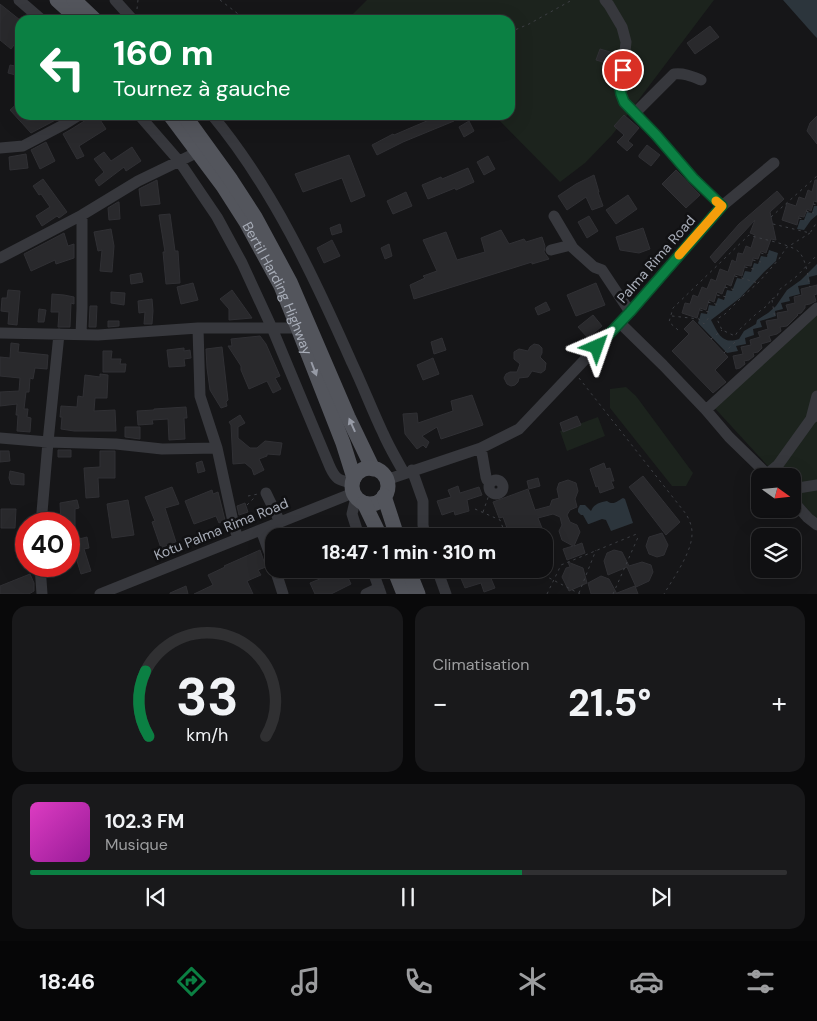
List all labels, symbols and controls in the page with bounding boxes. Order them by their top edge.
text: 160 m [113,30,214,76]
icon: left [30,35,95,100]
pin [602,49,644,91]
icon: arrive [609,56,637,84]
text: Tournez à gauche [113,74,291,103]
street label: Palma Rima Road [613,211,699,307]
street label: Bertil Harding Highway [239,218,317,358]
position arrow [570,320,622,372]
one-way arrow [310,362,318,377]
one-way arrow [348,418,356,432]
north arrow [751,468,801,518]
map controls [751,468,801,578]
street label: Kotu Palma Rima Road [151,494,291,564]
speed limit sign: 40 [15,512,80,577]
button: layers [751,528,801,578]
text: 18:47 · 1 min · 310 m [322,540,496,565]
text: Climatisation [433,654,530,675]
text: 33 [176,663,239,731]
text: 21.5° [568,678,651,728]
text: − [433,685,448,722]
text: + [772,685,787,722]
text: km/h [186,723,228,747]
text: 102.3 FM [105,809,184,834]
text: Musique [105,834,168,855]
icon: previous [142,883,170,911]
icon: pause [394,883,422,911]
icon: next [647,883,675,911]
icon: directions [174,964,209,999]
icon: music [288,964,323,999]
icon: phone [401,964,436,999]
icon: climate [515,964,550,999]
icon: car [629,964,664,999]
icon: filters [743,964,778,999]
text: 18:46 [39,967,95,996]

